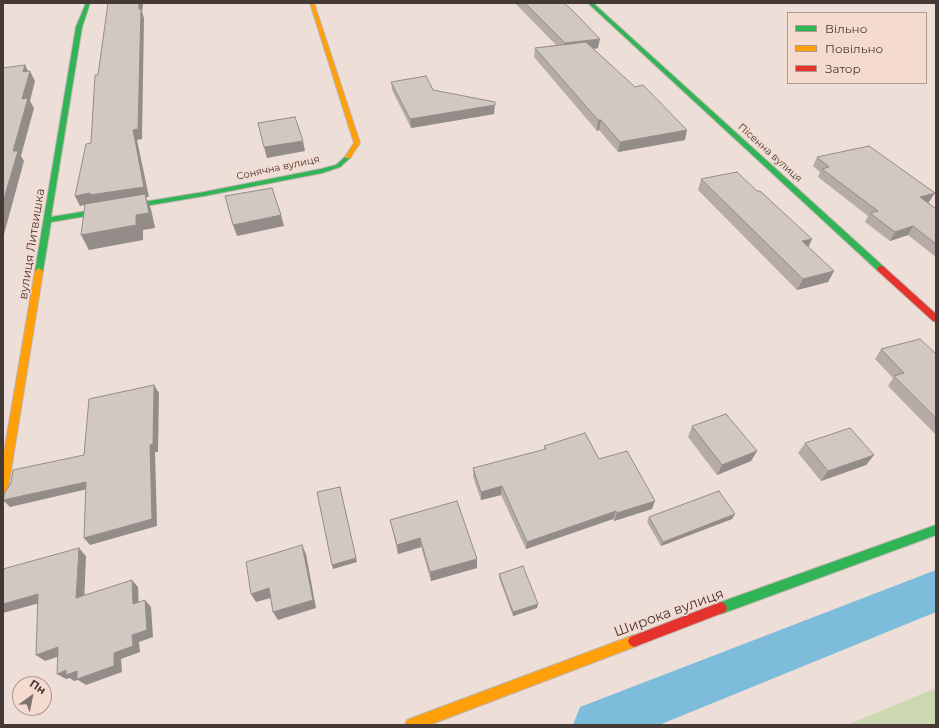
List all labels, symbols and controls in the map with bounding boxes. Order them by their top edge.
legend [787,12,927,84]
text: Вільно [825,21,867,36]
text: Повільно [825,41,883,56]
text: Затор [825,61,861,76]
street label: Пісенна вулиця [735,121,805,185]
street label: Сонячна вулиця [235,153,321,183]
street label: вулиця Литвишка [16,188,48,300]
street label: Широка вулиця [612,585,726,641]
north arrow [12,676,52,716]
text: Пн [27,676,49,697]

